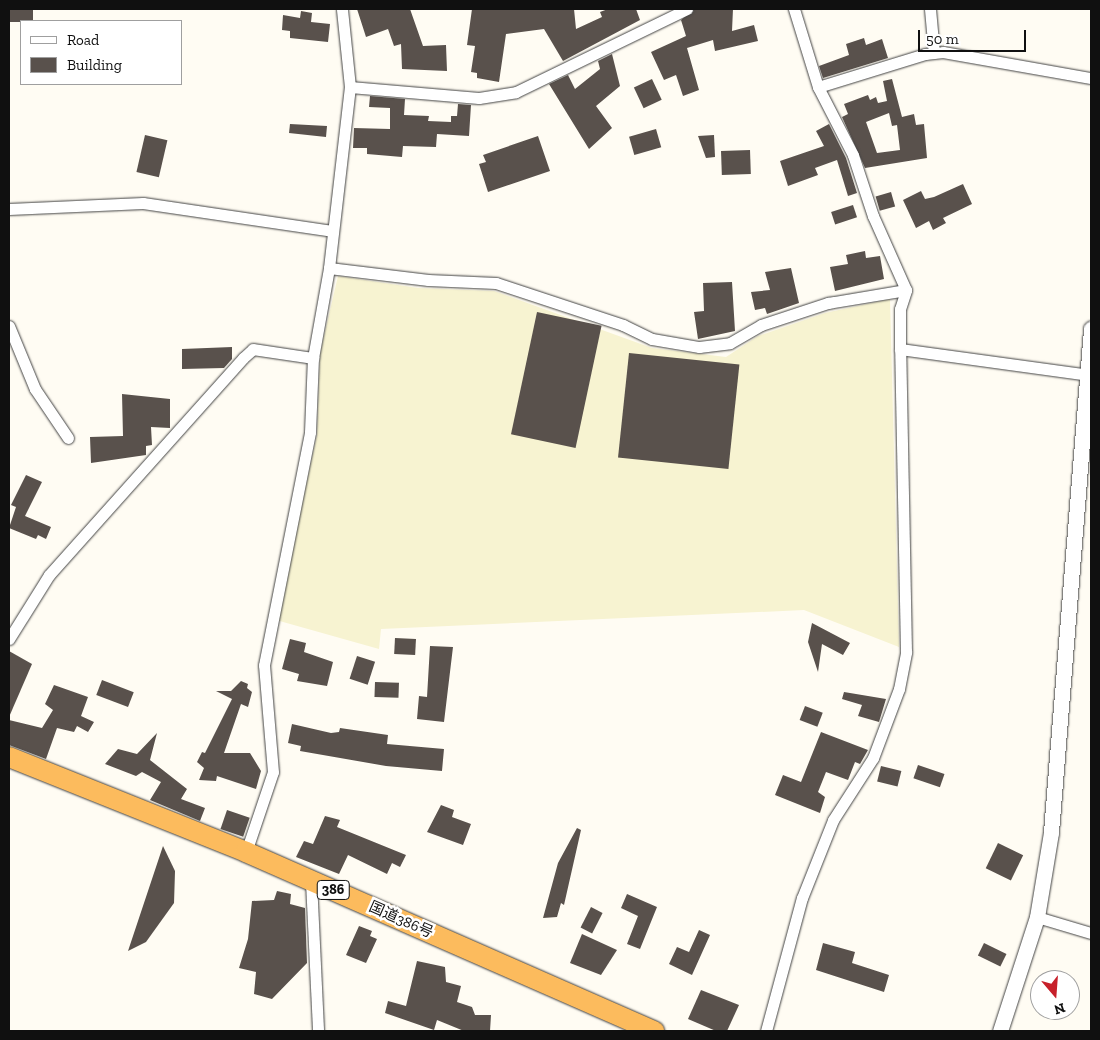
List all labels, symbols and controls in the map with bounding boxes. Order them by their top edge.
legend [20,20,182,85]
scale bar [920,20,1028,52]
text: 50 m [926,30,959,48]
text: Road [67,31,99,49]
text: Building [67,56,122,74]
road number: 386 [316,878,350,902]
street label: 国道386号 [366,898,436,942]
north arrow [1030,970,1080,1020]
text: N [1052,999,1067,1019]

